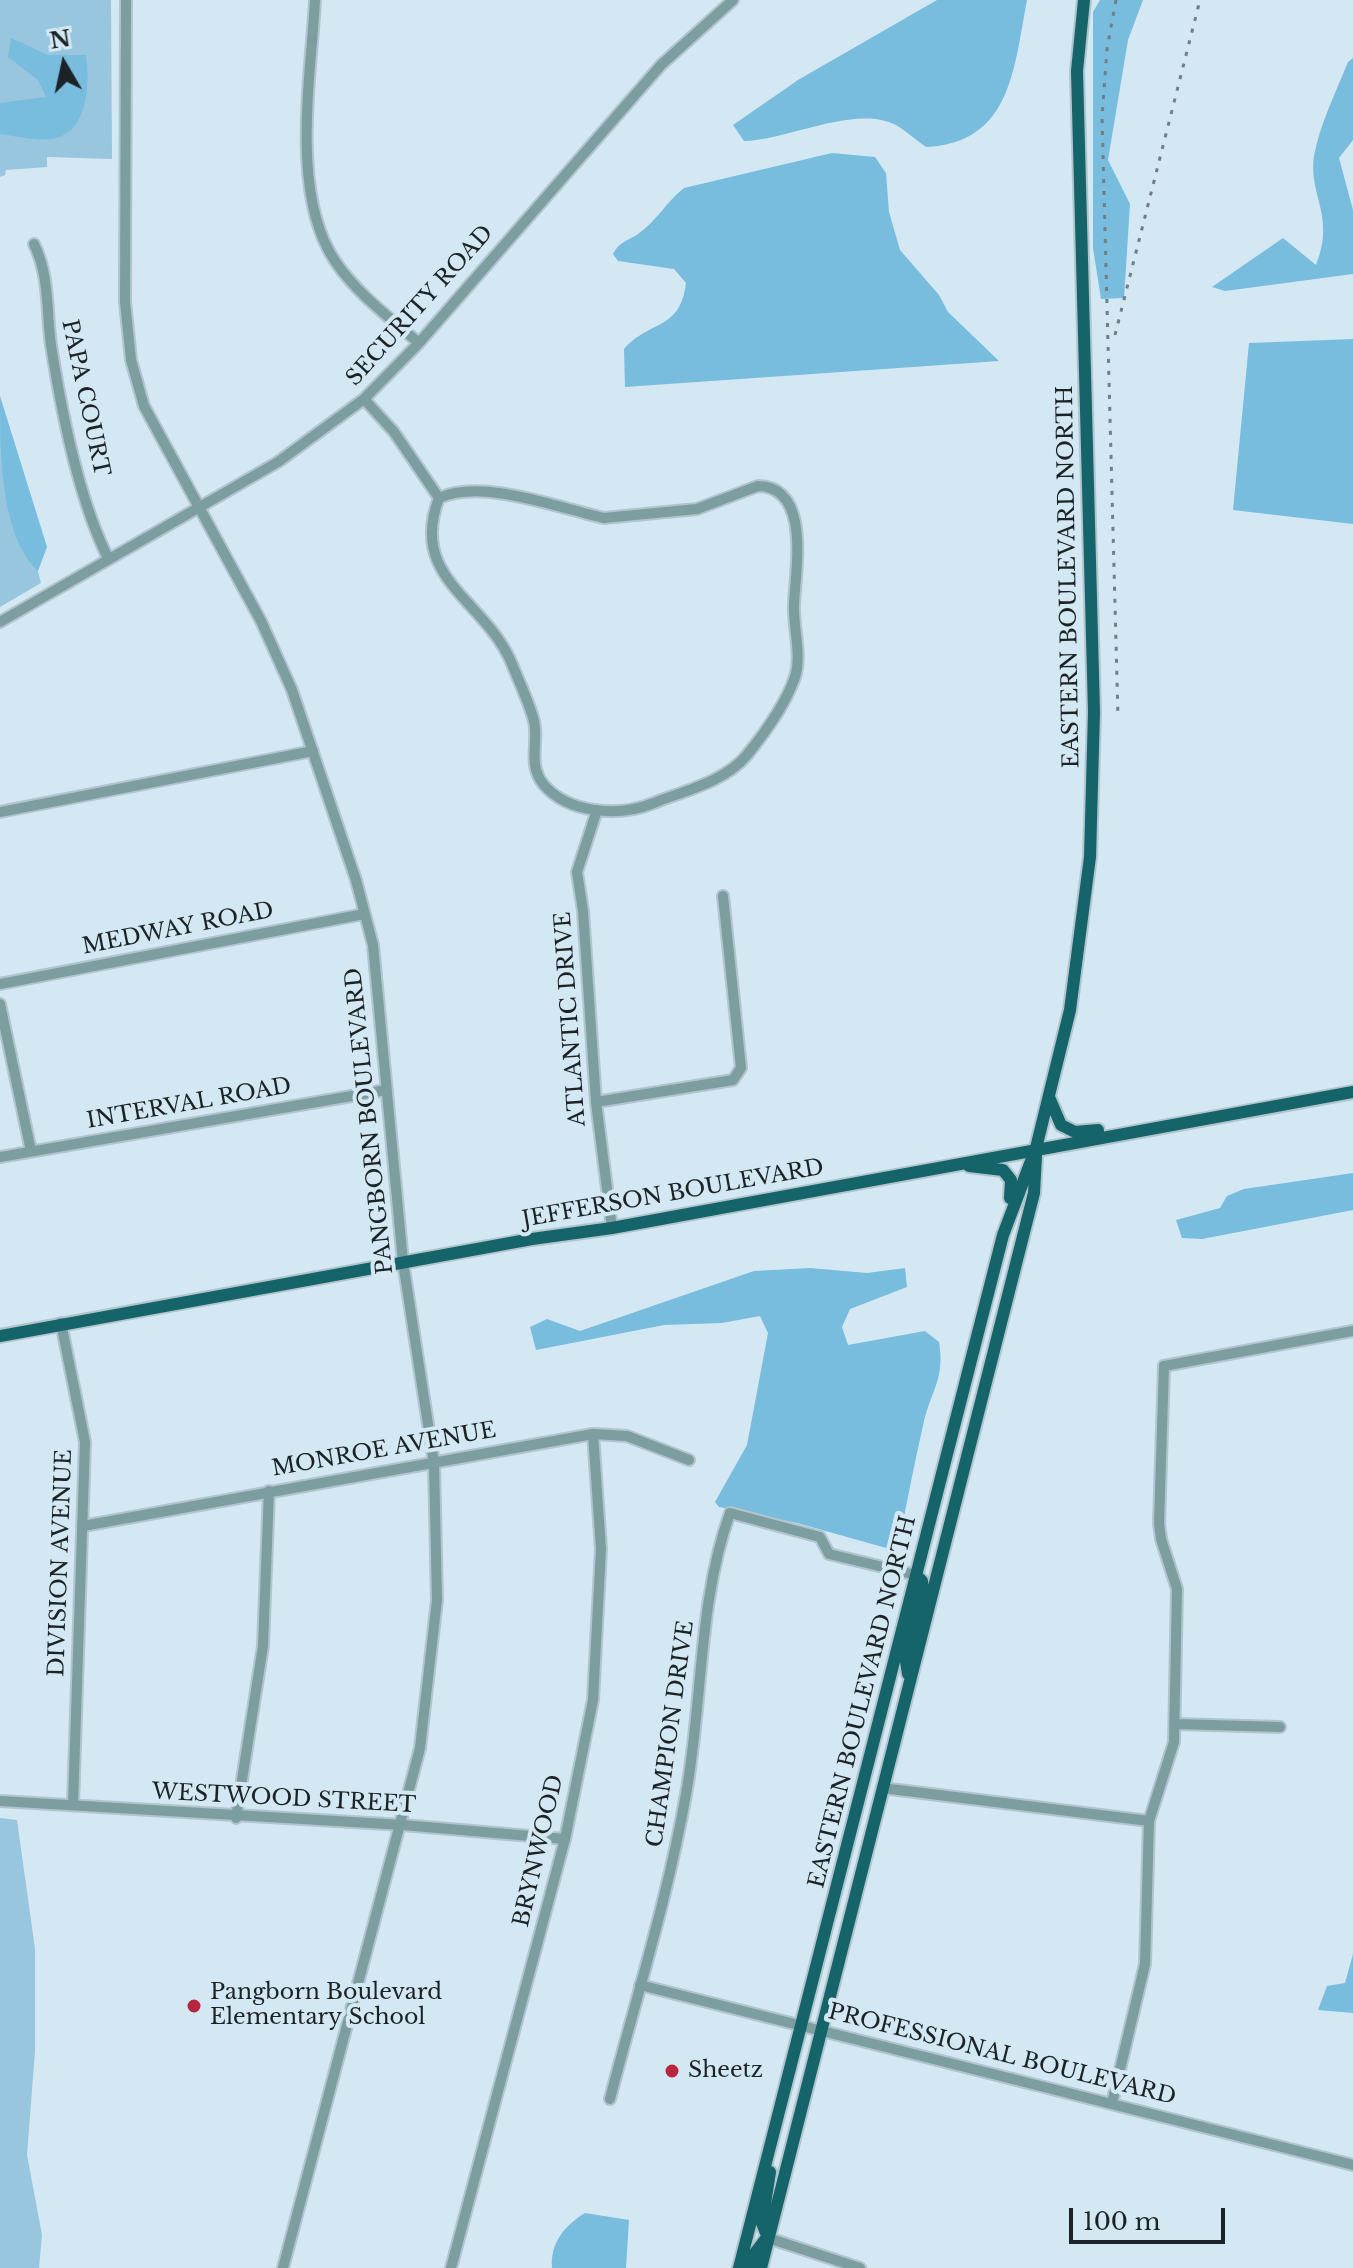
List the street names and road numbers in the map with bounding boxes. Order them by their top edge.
street label: SECURITY ROAD [341,220,499,392]
street label: PAPA COURT [56,317,114,479]
street label: EASTERN BOULEVARD NORTH [1052,385,1086,769]
street label: MEDWAY ROAD [80,897,276,961]
street label: ATLANTIC DRIVE [550,911,592,1127]
street label: PANGBORN BOULEVARD [341,966,399,1276]
street label: INTERVAL ROAD [85,1073,293,1135]
street label: JEFFERSON BOULEVARD [520,1154,826,1234]
street label: MONROE AVENUE [270,1417,498,1483]
street label: DIVISION AVENUE [44,1449,78,1677]
street label: EASTERN BOULEVARD NORTH [804,1513,922,1891]
street label: CHAMPION DRIVE [642,1619,700,1849]
street label: BRYNWOOD [509,1772,569,1930]
street label: WESTWOOD STREET [151,1779,417,1819]
street label: PROFESSIONAL BOULEVARD [825,1999,1179,2111]

